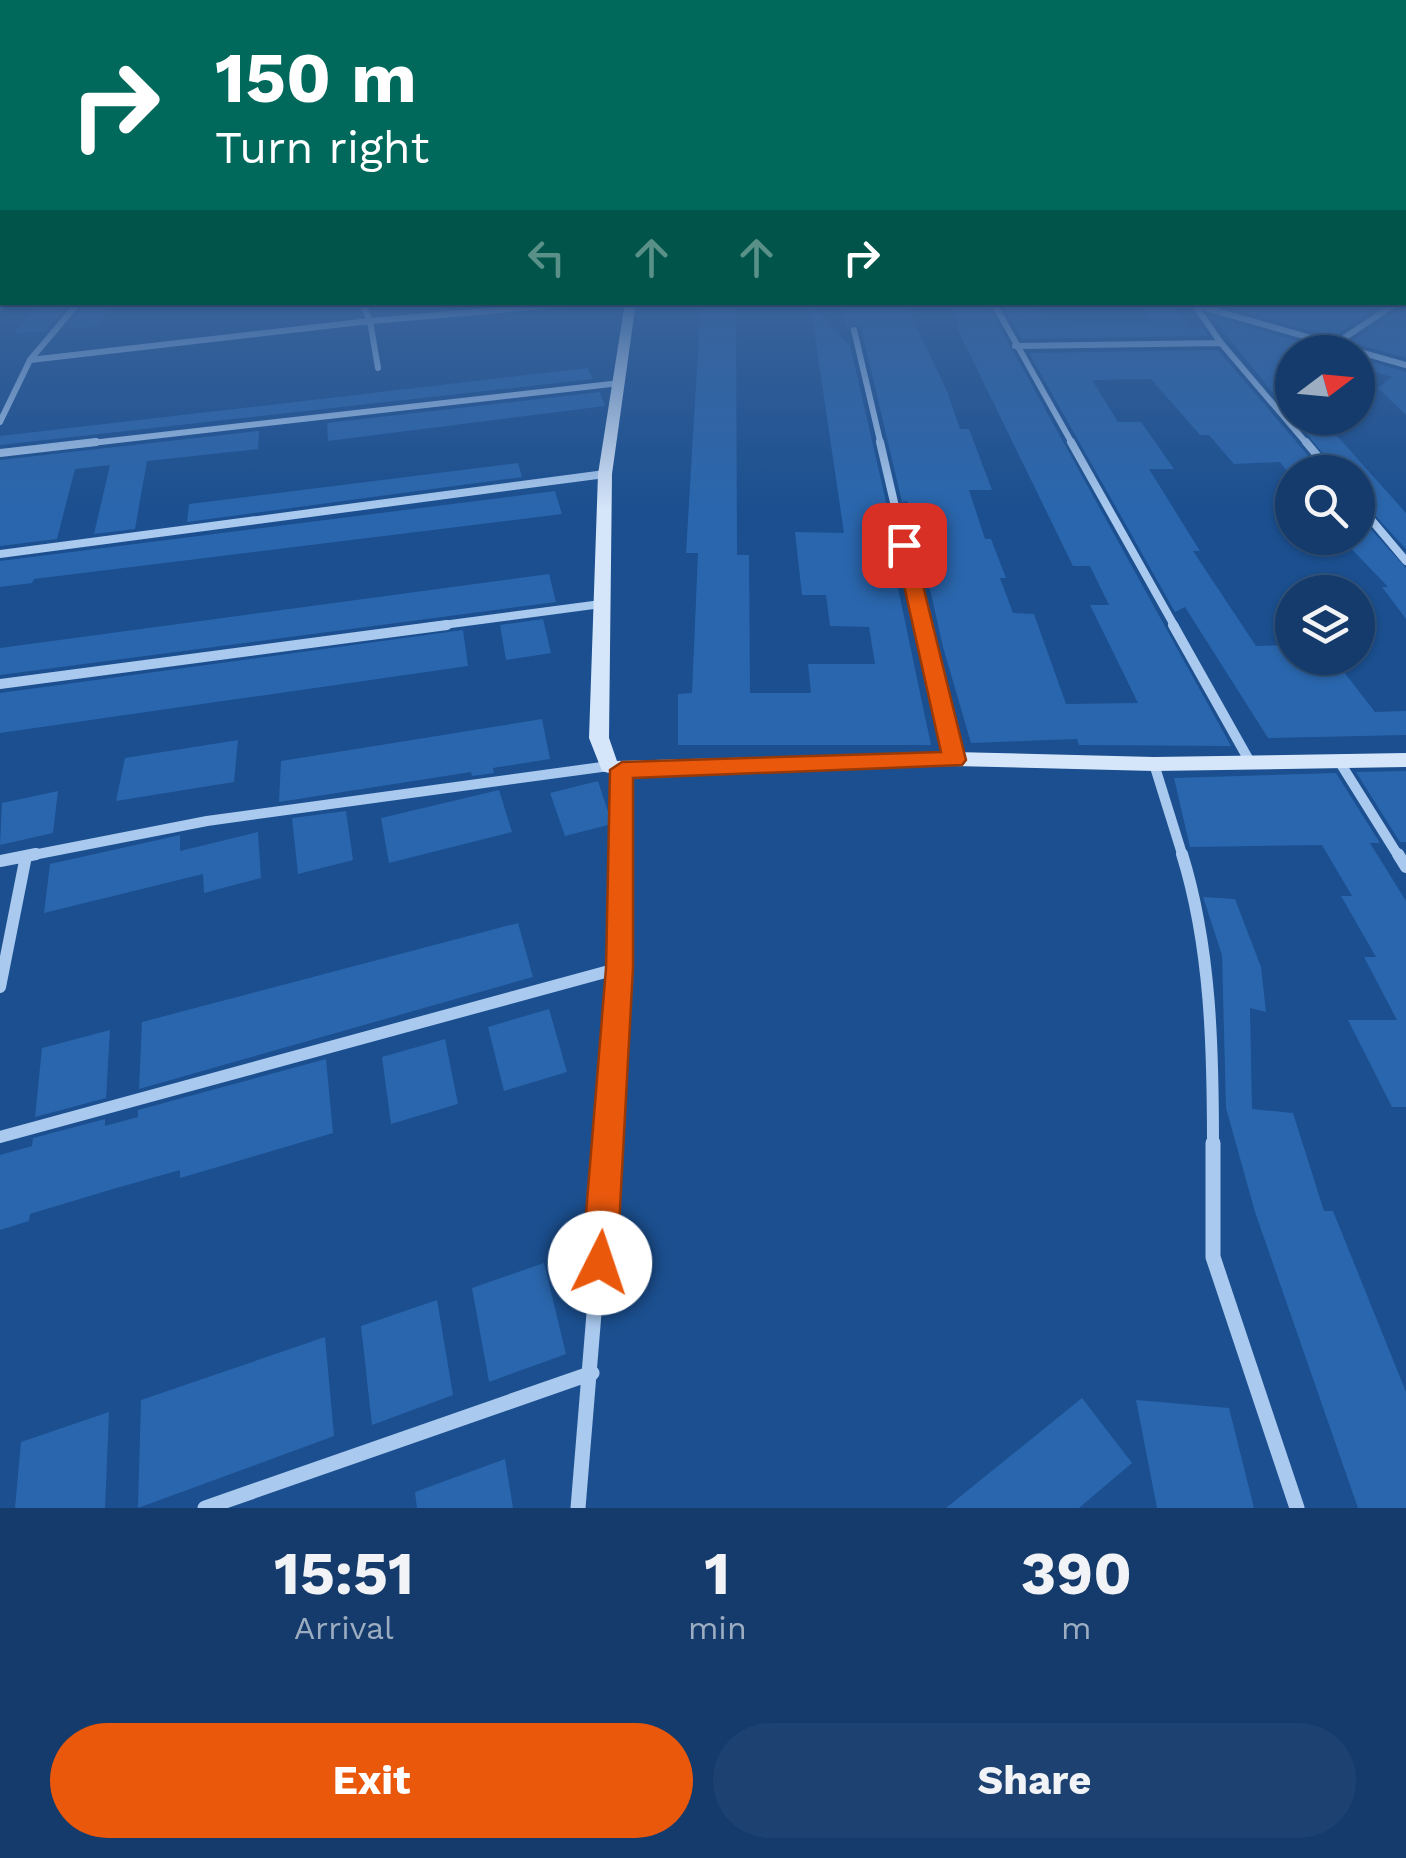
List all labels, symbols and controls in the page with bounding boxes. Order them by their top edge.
text: 150 m [215,37,417,119]
icon: right [50,40,180,170]
text: Turn right [215,121,429,174]
icon: left [519,230,574,285]
icon: ahead [624,230,679,285]
icon: ahead [729,230,784,285]
icon: right [834,230,889,285]
north arrow [1275,335,1375,435]
map controls [1275,335,1375,675]
button: search [1275,455,1375,555]
pin [862,503,947,588]
icon: arrive [877,518,932,573]
button: layers [1275,575,1375,675]
position arrow [548,1211,652,1315]
text: 15:51 [274,1538,414,1609]
text: 1 [704,1538,730,1609]
text: 390 [1021,1538,1132,1609]
text: Arrival [294,1609,394,1647]
text: min [688,1609,747,1647]
text: m [1061,1609,1092,1647]
button: Exit [50,1723,693,1838]
button: Share [713,1723,1356,1838]

